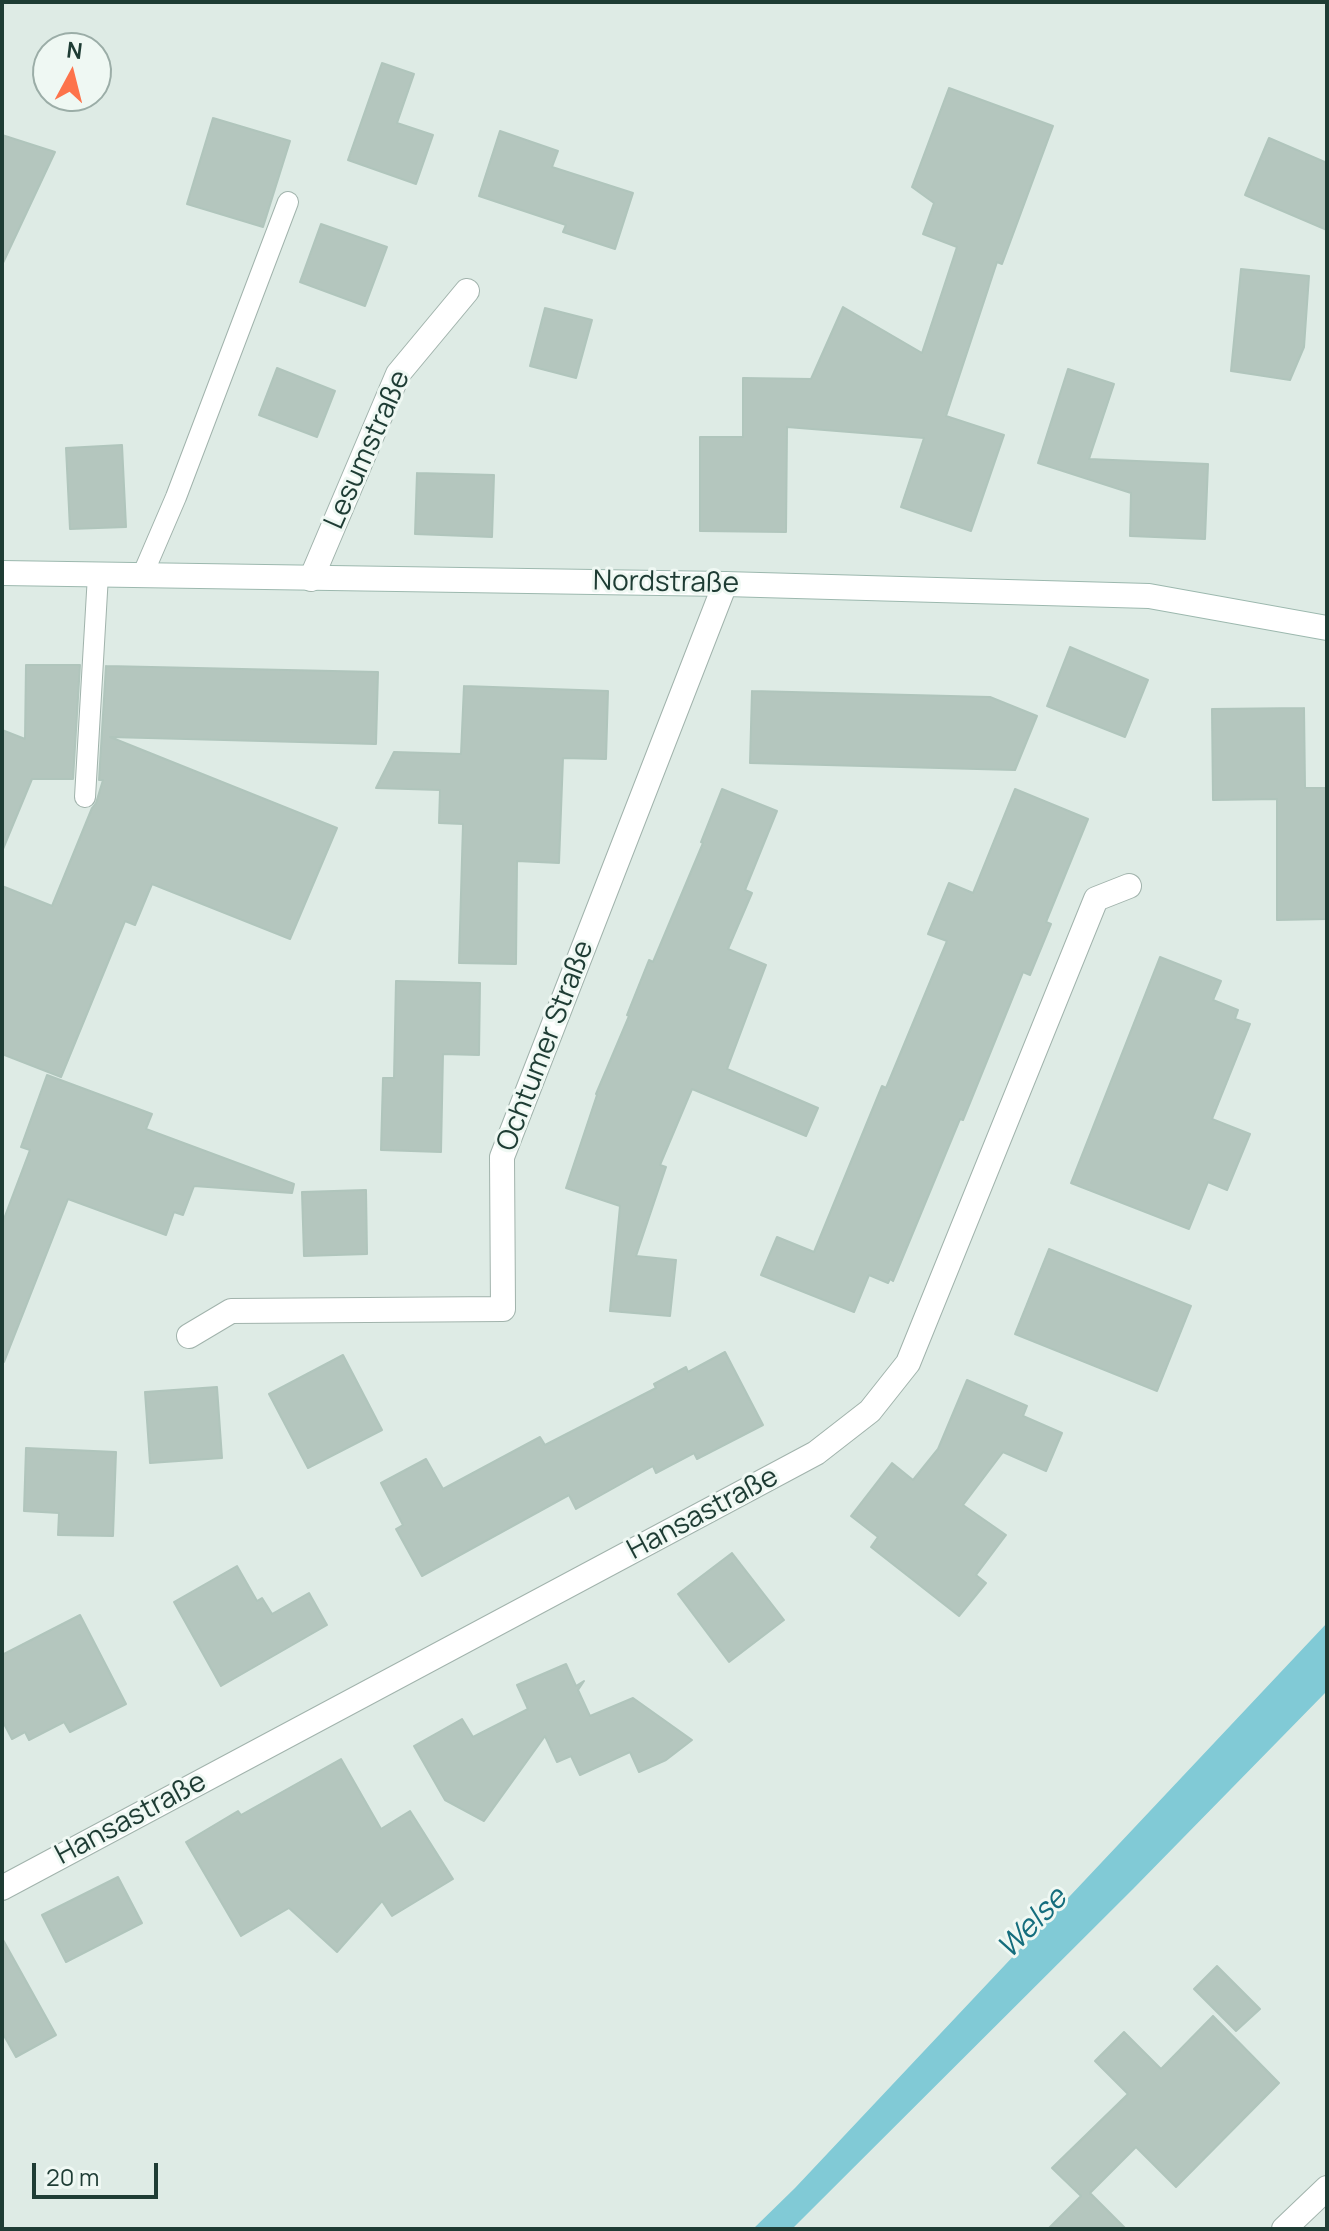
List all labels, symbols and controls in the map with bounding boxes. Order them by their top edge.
north arrow [32,32,112,112]
text: N [65,34,84,66]
street label: Lesumstraße [318,366,418,534]
street label: Nordstraße [593,565,739,601]
street label: Ochtumer Straße [490,936,602,1156]
street label: Hansastraße [622,1460,784,1568]
street label: Hansastraße [50,1765,212,1873]
water label: Welse [991,1881,1075,1967]
scale bar [36,2147,162,2197]
text: 20 m [46,2160,99,2193]

